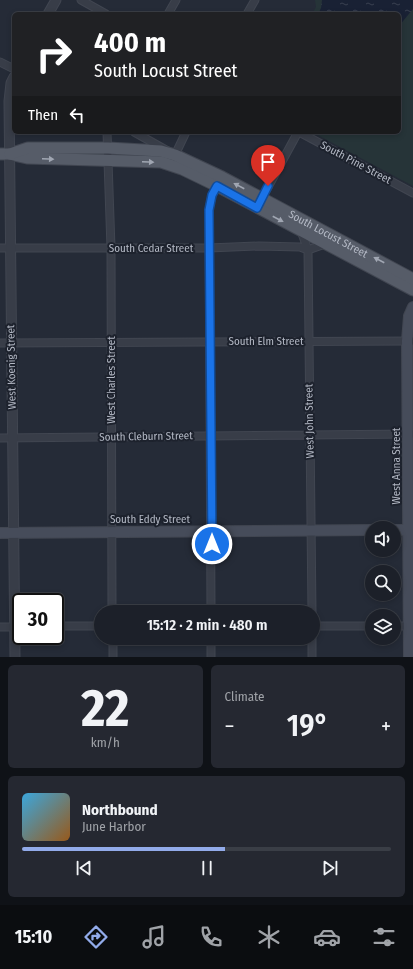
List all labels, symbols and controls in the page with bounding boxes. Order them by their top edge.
text: 400 m [94,26,166,59]
icon: right [28,28,80,80]
text: South Locust Street [94,60,238,82]
icon: left [66,104,88,126]
text: Then [28,106,58,124]
street label: South Pine Street [318,138,394,187]
pin [251,145,285,186]
icon: arrive [257,151,279,173]
one-way arrow [42,156,55,162]
one-way arrow [142,159,155,165]
one-way arrow [233,183,245,189]
street label: South Locust Street [286,208,370,261]
one-way arrow [272,216,284,222]
street label: South Cedar Street [109,242,194,255]
one-way arrow [373,256,385,263]
street label: West Koenig Street [4,324,19,409]
street label: South Elm Street [228,335,304,348]
street label: West Charles Street [105,336,118,424]
street label: West John Street [302,383,317,458]
street label: West Anna Street [390,427,403,504]
street label: South Cleburn Street [99,429,193,444]
street label: South Eddy Street [110,513,191,526]
map controls [365,521,401,645]
button: sound [365,521,401,557]
position arrow [191,523,233,565]
button: search [365,565,401,601]
speed limit sign: 30 [12,593,64,645]
button: layers [365,609,401,645]
text: 15:12 · 2 min · 480 m [147,616,267,634]
text: 22 [81,677,129,740]
text: Climate [225,689,265,704]
text: 19° [287,708,329,744]
text: − [225,713,234,740]
text: + [381,713,391,740]
text: km/h [91,735,120,750]
text: Northbound [82,801,158,819]
text: June Harbor [82,819,146,834]
icon: previous [73,857,95,879]
icon: pause [196,857,218,879]
icon: next [319,857,341,879]
icon: directions [82,923,110,951]
icon: music [140,923,168,951]
icon: phone [197,923,225,951]
icon: climate [255,923,283,951]
icon: car [313,923,341,951]
icon: filters [370,923,398,951]
text: 15:10 [15,926,52,948]

